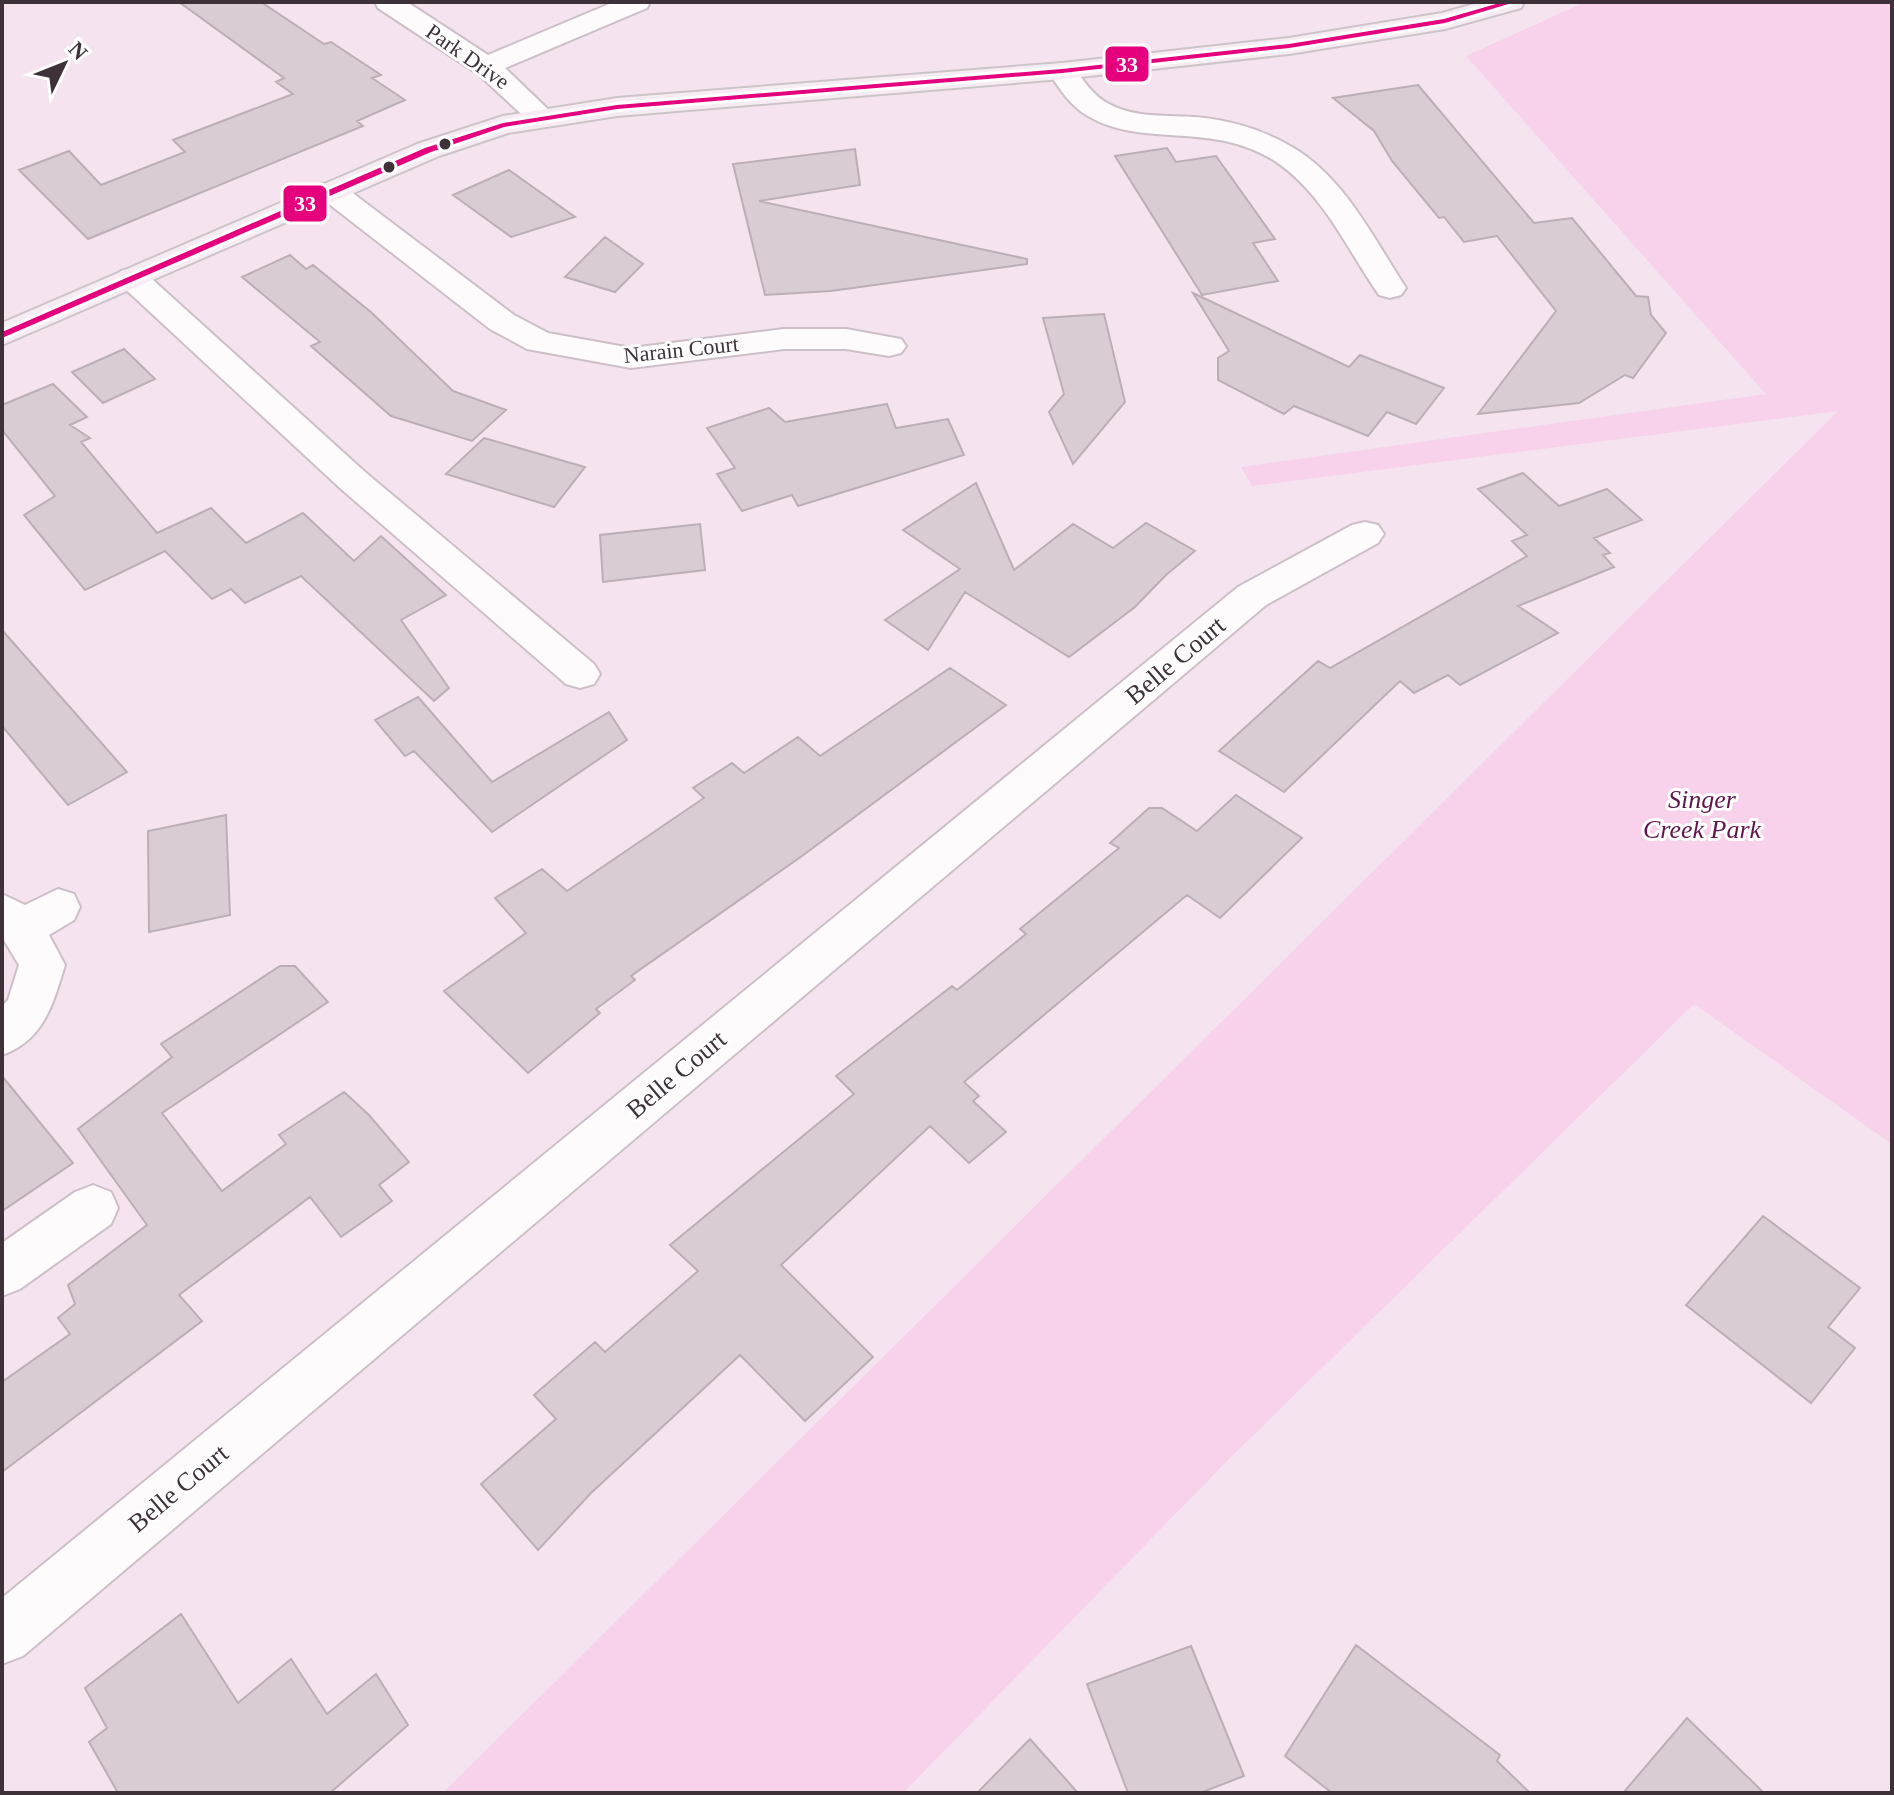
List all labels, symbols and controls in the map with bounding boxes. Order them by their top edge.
street label: Park Drive [421,19,514,94]
north arrow [24,24,104,104]
text: N [64,36,93,65]
line badge: 33 [1104,45,1150,83]
text: 33 [1116,52,1138,77]
unlabelled marker [437,136,453,152]
unlabelled marker [381,159,397,175]
line badge: 33 [282,184,328,223]
text: 33 [294,191,316,216]
street label: Narain Court [622,331,740,368]
street label: Belle Court [1120,610,1231,710]
park label: Singer Creek Park [1643,785,1762,844]
street label: Belle Court [621,1024,732,1124]
street label: Belle Court [123,1438,234,1538]

